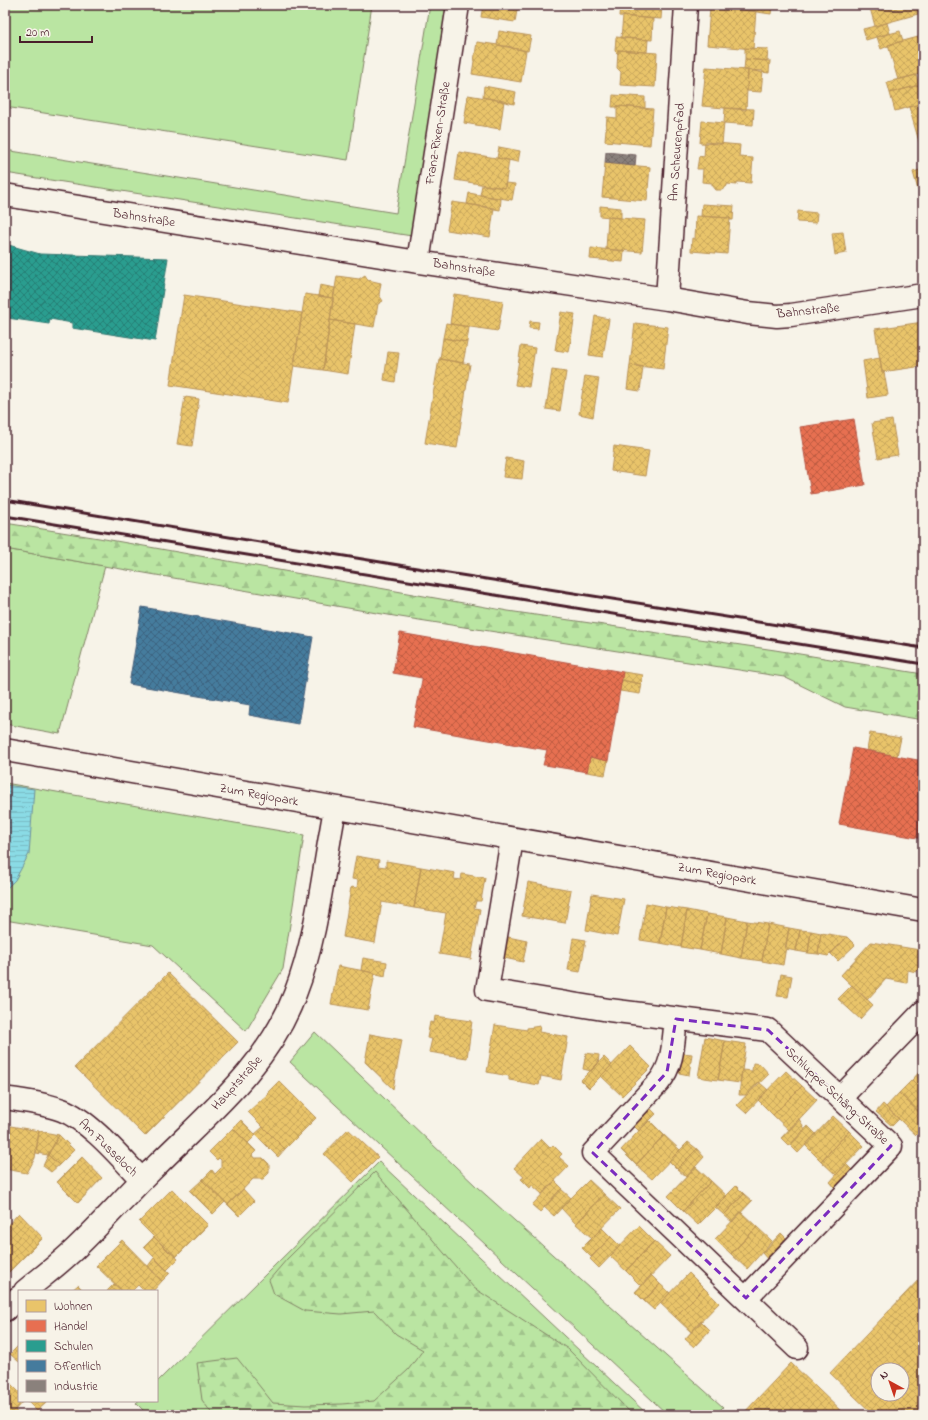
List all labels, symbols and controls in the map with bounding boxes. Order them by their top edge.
scale bar [20,18,92,44]
text: 20 m [26,24,49,42]
street label: Franz-Rixen-Straße [420,80,456,187]
street label: Am Scheurenpfad [664,101,690,202]
street label: Bahnstraße [110,204,177,232]
street label: Bahnstraße [430,254,497,282]
street label: Bahnstraße [775,298,840,324]
street label: Zum Regiopark [218,779,300,812]
street label: Zum Regiopark [676,858,758,891]
street label: Schluppe-Schäng-Straße [780,1043,893,1150]
street label: Hauptstraße [207,1051,267,1115]
street label: Am Fusseloch [74,1115,142,1181]
legend [18,1290,158,1402]
text: Wohnen [54,1298,92,1316]
text: Handel [54,1318,88,1336]
text: Schulen [54,1338,93,1356]
text: Öffentlich [54,1358,101,1376]
north arrow [870,1362,910,1402]
text: N [876,1367,892,1384]
text: Industrie [54,1378,98,1396]

